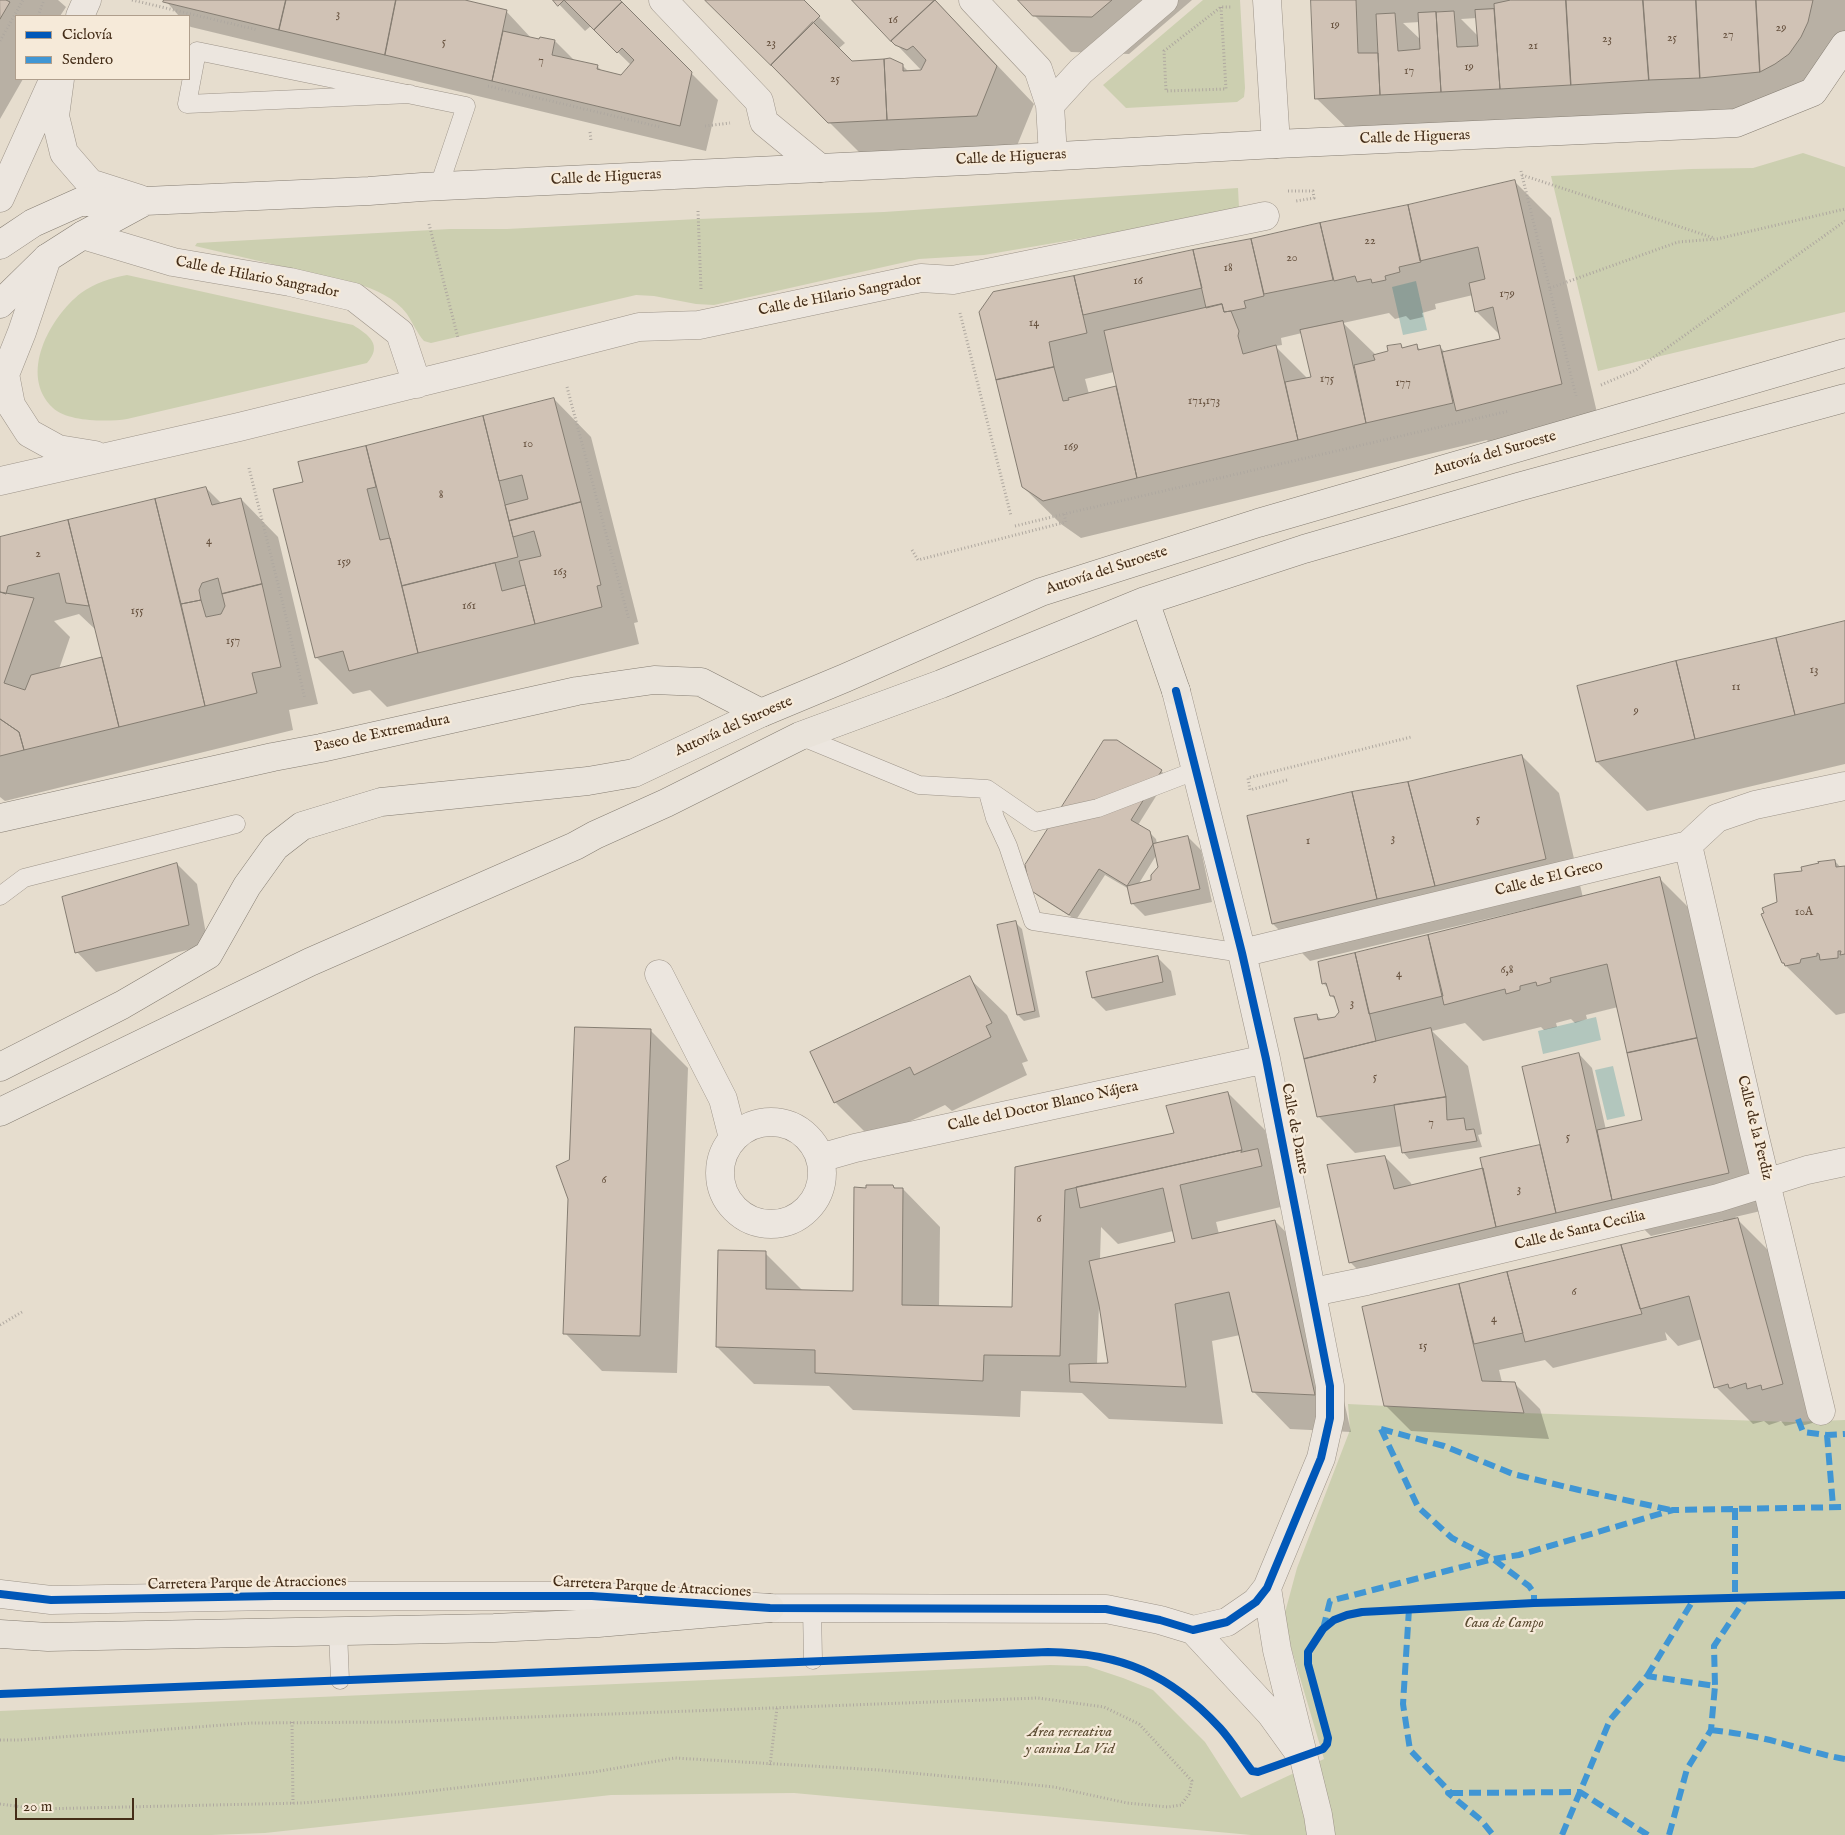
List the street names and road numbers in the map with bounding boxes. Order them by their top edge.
street label: Calle de Higueras [1359,127,1471,149]
street label: Calle de Higueras [955,146,1067,170]
street label: Calle de Higueras [550,166,662,190]
street label: Calle de Hilario Sangrador [174,253,340,303]
street label: Calle de Hilario Sangrador [757,271,923,321]
street label: Autovía del Suroeste [1432,428,1558,480]
street label: Autovía del Suroeste [1044,543,1170,599]
street label: Autovía del Suroeste [672,693,796,761]
street label: Paseo de Extremadura [313,711,451,757]
street label: Calle de El Greco [1493,857,1605,901]
street label: Calle de la Perdiz [1732,1074,1776,1182]
street label: Calle del Doctor Blanco Nájera [946,1078,1140,1136]
street label: Calle de Dante [1276,1082,1312,1176]
street label: Calle de Santa Cecilia [1513,1207,1647,1255]
street label: Carretera Parque de Atracciones [147,1573,347,1595]
street label: Carretera Parque de Atracciones [552,1574,752,1602]

